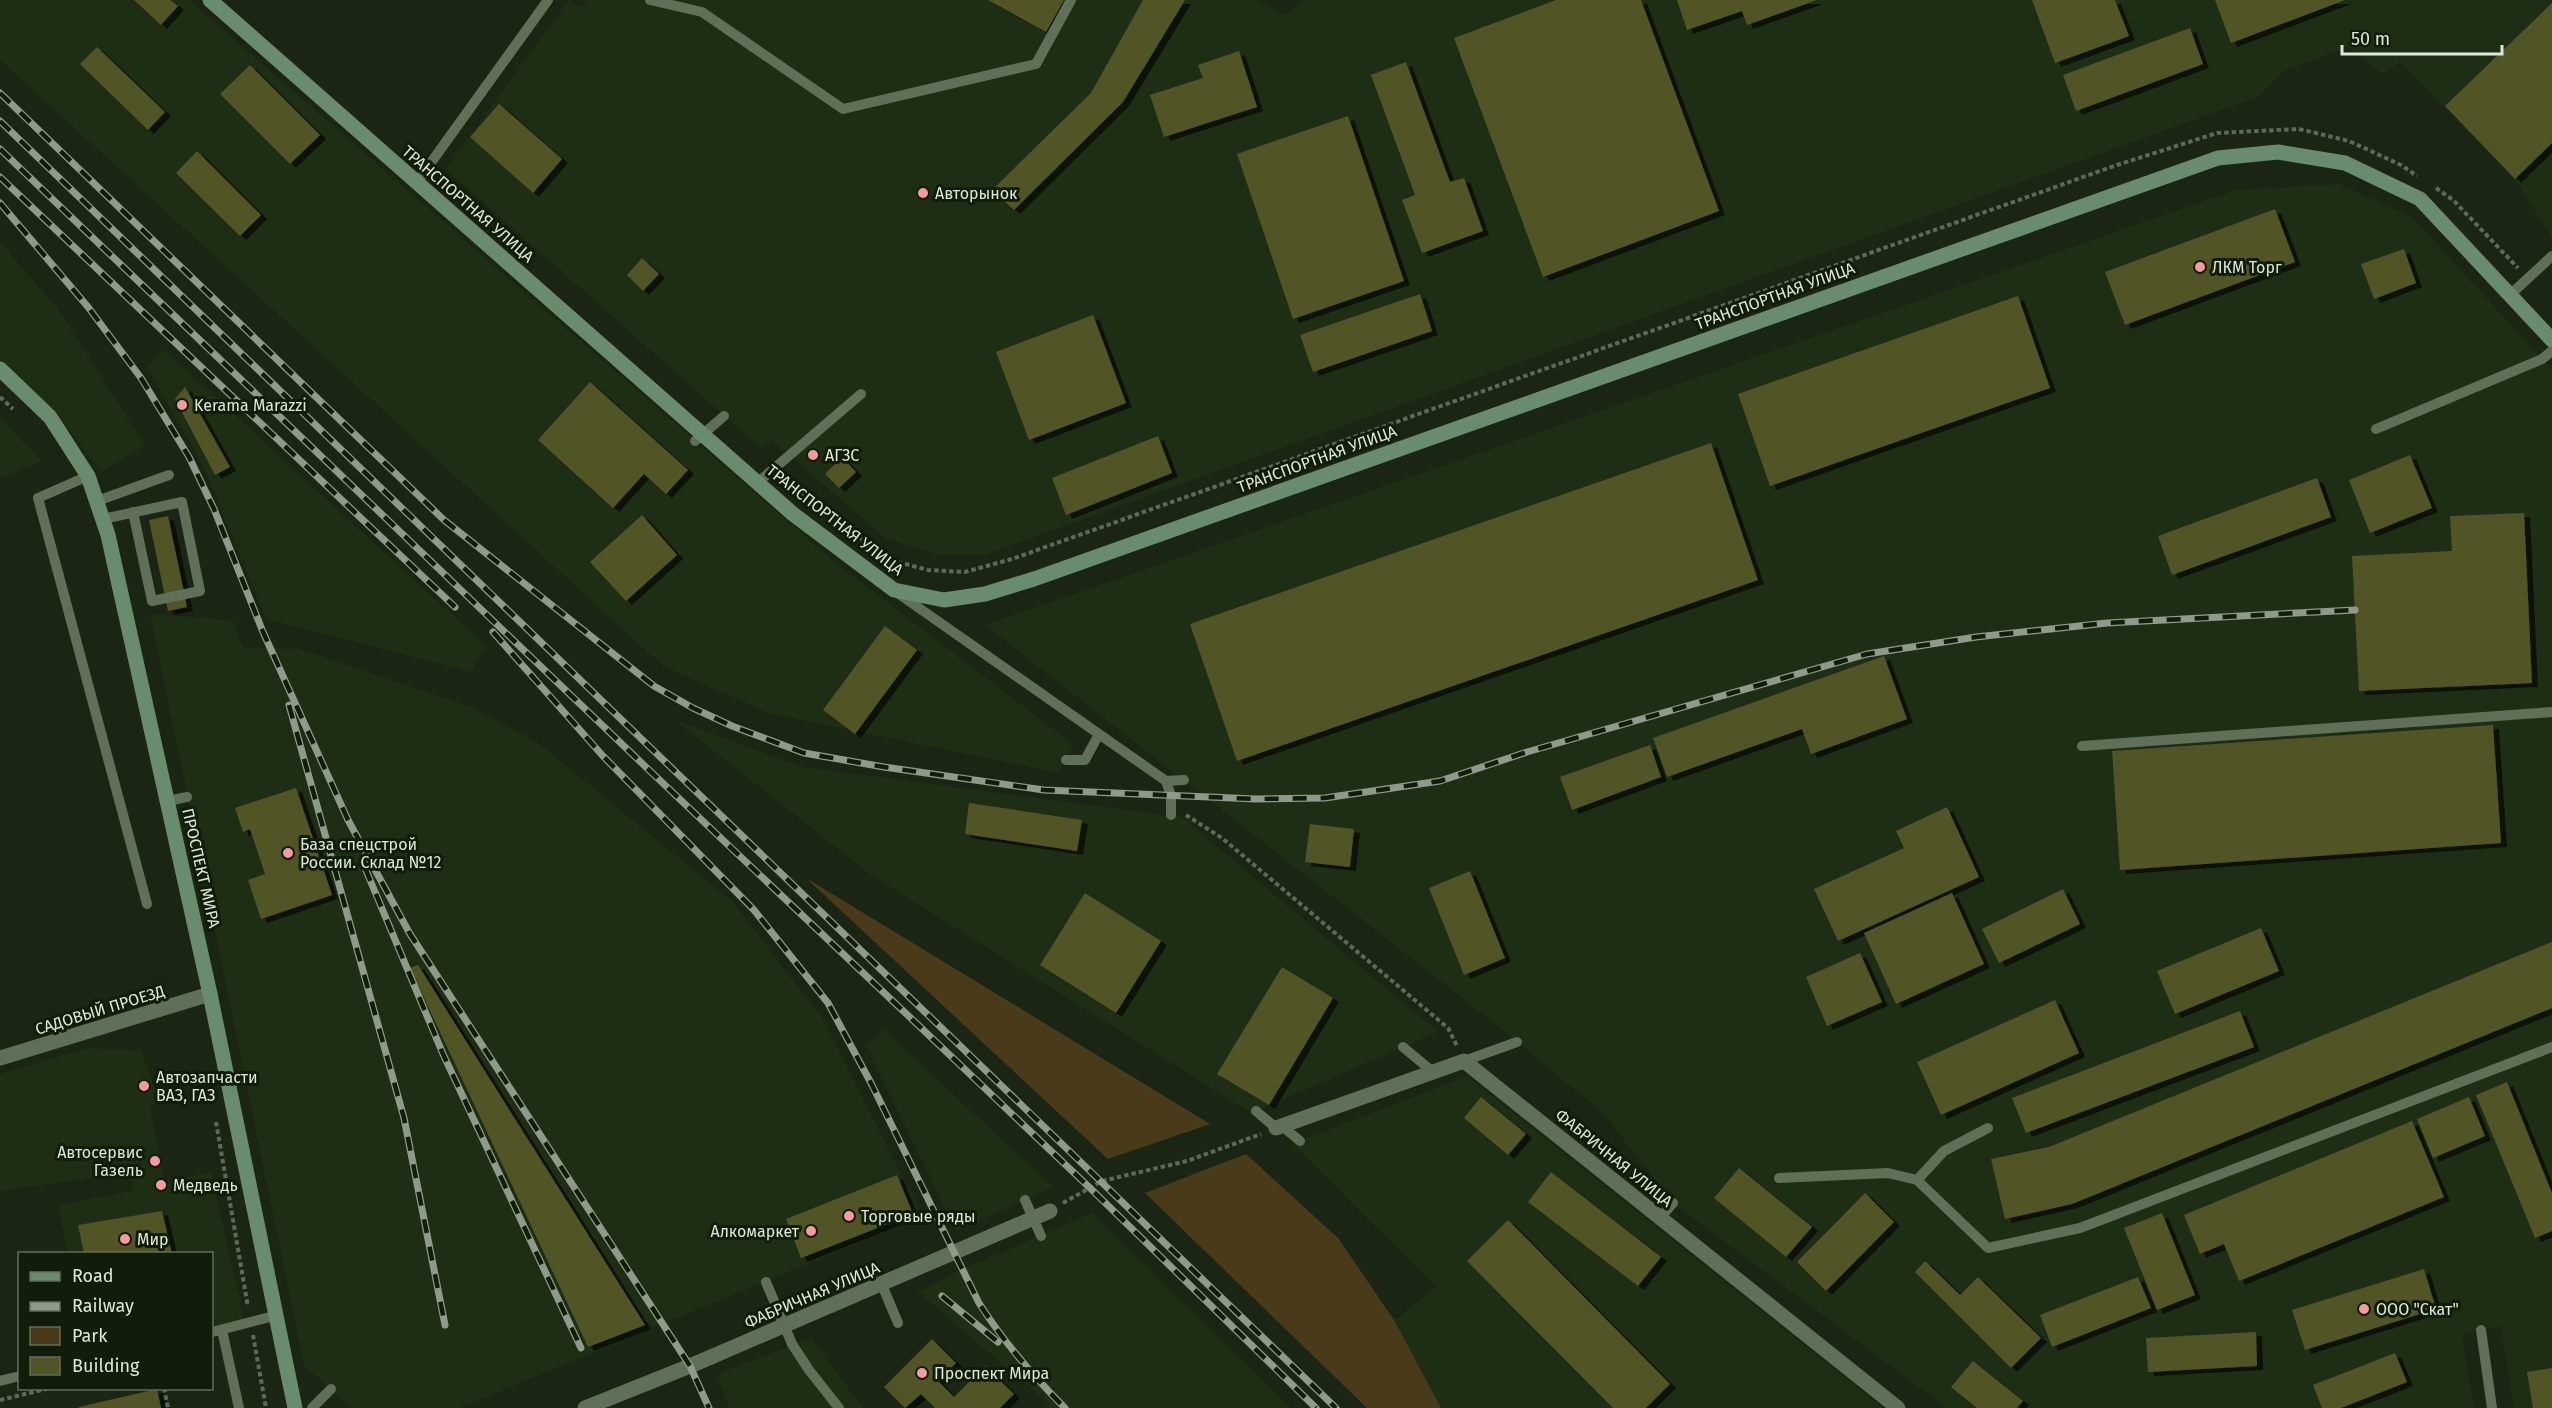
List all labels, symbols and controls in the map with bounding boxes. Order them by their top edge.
scale bar [2342,18,2502,56]
text: 50 m [2351,28,2390,50]
street label: ТРАНСПОРТНАЯ УЛИЦА [398,142,538,267]
place label: Авторынок [935,184,1018,203]
marker: Авторынок [916,186,930,200]
street label: ТРАНСПОРТНАЯ УЛИЦА [1693,258,1858,334]
place label: ЛКМ Торг [2212,258,2282,277]
marker: ЛКМ Торг [2193,260,2207,274]
place label: Kerama Marazzi [194,396,307,415]
marker: Kerama Marazzi [175,398,189,412]
street label: ТРАНСПОРТНАЯ УЛИЦА [1235,421,1400,497]
place label: АГЗС [825,446,859,465]
marker: АГЗС [806,448,820,462]
street label: ТРАНСПОРТНАЯ УЛИЦА [763,461,908,580]
street label: ПРОСПЕКТ МИРА [178,806,224,931]
place label: База спецстрой России. Склад №12 [300,835,441,872]
marker: База спецстрой России. Склад №12 [281,846,295,860]
street label: САДОВЫЙ ПРОЕЗД [33,981,167,1039]
place label: Автозапчасти ВАЗ, ГАЗ [156,1068,258,1105]
marker: Автозапчасти ВАЗ, ГАЗ [137,1079,151,1093]
street label: ФАБРИЧНАЯ УЛИЦА [1552,1105,1677,1212]
place label: Автосервис Газель [57,1143,143,1180]
marker: Автосервис Газель [148,1154,162,1168]
place label: Медведь [173,1176,238,1195]
marker: Медведь [154,1178,168,1192]
place label: Торговые ряды [861,1207,976,1226]
marker: Торговые ряды [842,1209,856,1223]
place label: Алкомаркет [710,1222,800,1241]
marker: Алкомаркет [804,1224,818,1238]
place label: Мир [137,1230,169,1249]
marker: Мир [118,1232,132,1246]
legend [18,1252,213,1390]
street label: ФАБРИЧНАЯ УЛИЦА [742,1258,883,1332]
text: Road [72,1265,114,1287]
text: Railway [72,1295,134,1317]
place label: ООО "Скат" [2376,1300,2459,1319]
marker: ООО "Скат" [2357,1302,2371,1316]
text: Park [72,1325,108,1347]
text: Building [72,1355,140,1377]
place label: Проспект Мира [934,1364,1049,1383]
marker: Проспект Мира [915,1366,929,1380]

